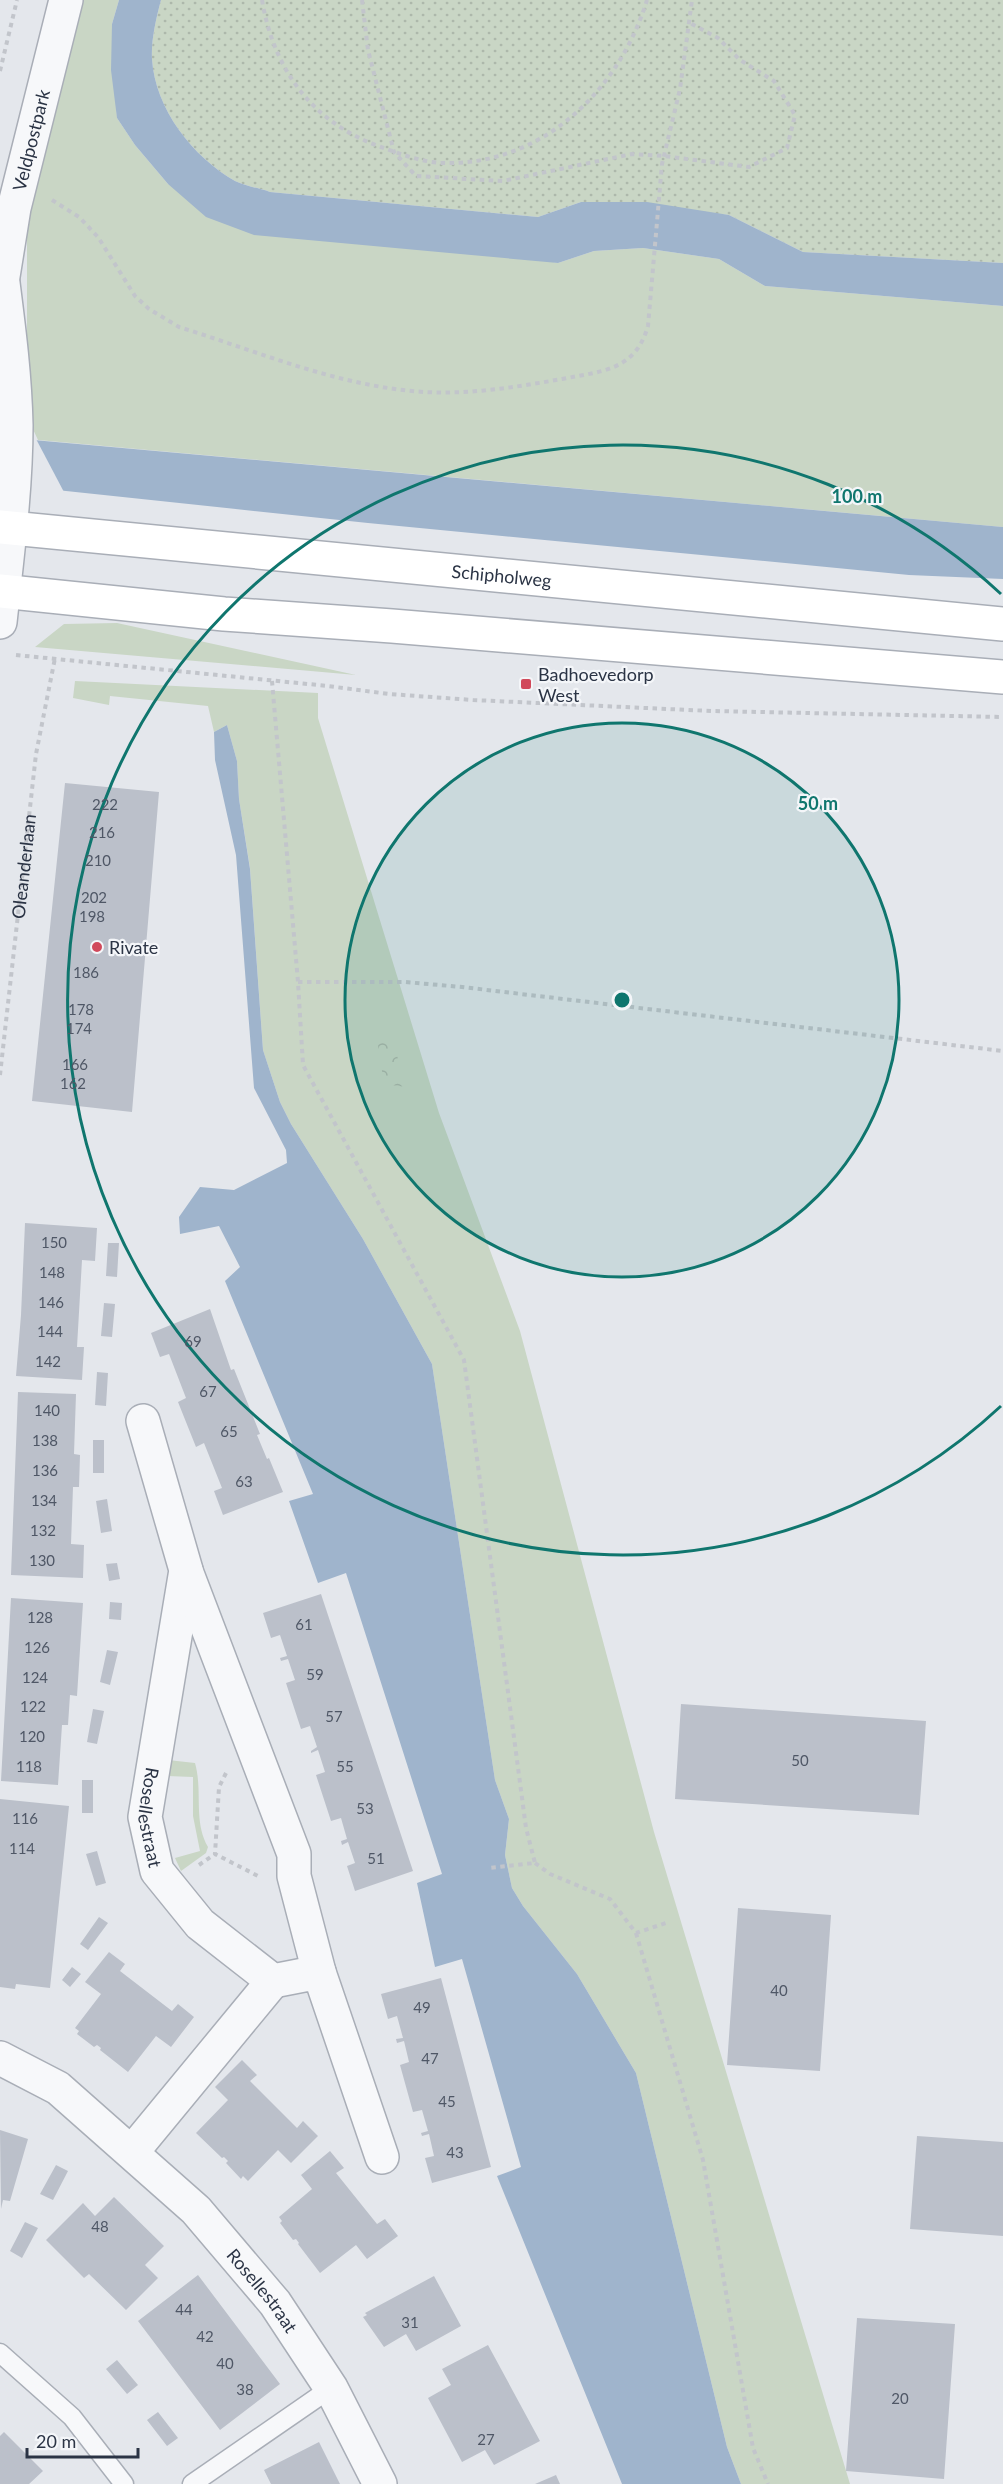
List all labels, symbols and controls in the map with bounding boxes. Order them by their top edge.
street label: Veldpostpark [8,86,54,193]
text: 100 m [832,485,882,507]
street label: Schipholweg [451,560,553,591]
place label: Badhoevedorp West [538,663,654,706]
marker: Badhoevedorp West [519,677,533,691]
text: 50 m [798,792,838,814]
house number: 222 [92,795,118,813]
street label: Oleanderlaan [7,813,40,920]
house number: 216 [89,823,115,841]
house number: 210 [85,851,111,869]
house number: 202 [81,888,107,906]
house number: 198 [79,907,105,925]
place label: Rivate [109,936,158,958]
marker: Rivate [90,940,104,954]
house number: 186 [73,963,99,981]
centre of rings [612,990,632,1010]
house number: 178 [68,1000,94,1018]
house number: 174 [66,1019,92,1037]
house number: 166 [62,1055,88,1073]
house number: 162 [60,1074,86,1092]
house number: 150 [41,1233,67,1251]
house number: 148 [39,1263,65,1281]
house number: 146 [38,1293,64,1311]
house number: 144 [37,1322,63,1340]
house number: 69 [184,1332,202,1350]
house number: 142 [35,1352,61,1370]
house number: 67 [199,1382,217,1400]
house number: 140 [34,1401,60,1419]
house number: 65 [220,1422,238,1440]
house number: 138 [32,1431,58,1449]
house number: 136 [32,1461,58,1479]
house number: 63 [235,1472,253,1490]
house number: 134 [31,1491,57,1509]
house number: 132 [30,1521,56,1539]
house number: 130 [29,1551,55,1569]
house number: 128 [27,1608,53,1626]
house number: 61 [295,1615,313,1633]
house number: 126 [24,1638,50,1656]
house number: 59 [306,1665,324,1683]
house number: 124 [22,1668,48,1686]
house number: 122 [20,1697,46,1715]
house number: 57 [325,1707,343,1725]
house number: 120 [19,1727,45,1745]
house number: 50 [791,1751,809,1769]
house number: 118 [16,1757,42,1775]
house number: 55 [336,1757,354,1775]
street label: Rosellestraat [134,1766,167,1870]
house number: 53 [356,1799,374,1817]
house number: 116 [12,1809,38,1827]
house number: 114 [9,1839,35,1857]
house number: 51 [367,1849,385,1867]
house number: 40 [770,1981,788,1999]
house number: 49 [413,1998,431,2016]
house number: 47 [421,2049,439,2067]
house number: 45 [438,2092,456,2110]
house number: 43 [446,2143,464,2161]
house number: 48 [91,2217,109,2235]
street label: Rosellestraat [223,2244,303,2337]
house number: 44 [175,2300,193,2318]
house number: 31 [401,2313,419,2331]
house number: 42 [196,2327,214,2345]
house number: 40 [216,2354,234,2372]
house number: 38 [236,2380,254,2398]
house number: 20 [891,2389,909,2407]
scale bar [27,2421,138,2459]
text: 20 m [36,2430,76,2452]
house number: 27 [477,2430,495,2448]

